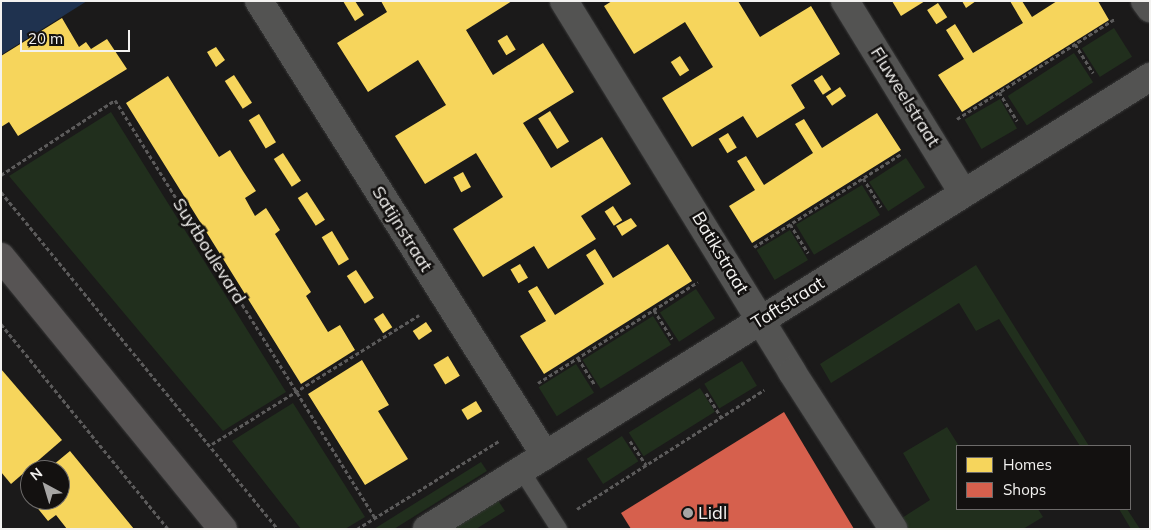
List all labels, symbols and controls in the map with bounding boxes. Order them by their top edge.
scale bar [22,20,132,52]
text: 20 m [28,29,63,48]
street label: Fluweelstraat [866,43,944,151]
street label: Satijnstraat [367,182,437,276]
street label: Suytboulevard [168,194,250,308]
street label: Batikstraat [687,208,753,298]
street label: Taftstraat [748,272,828,334]
legend [956,445,1131,510]
text: Homes [1003,455,1052,474]
north arrow [20,460,70,510]
text: N [26,464,46,484]
text: Shops [1003,480,1046,499]
place label: Lidl [698,502,727,524]
marker: Lidl [682,507,694,519]

